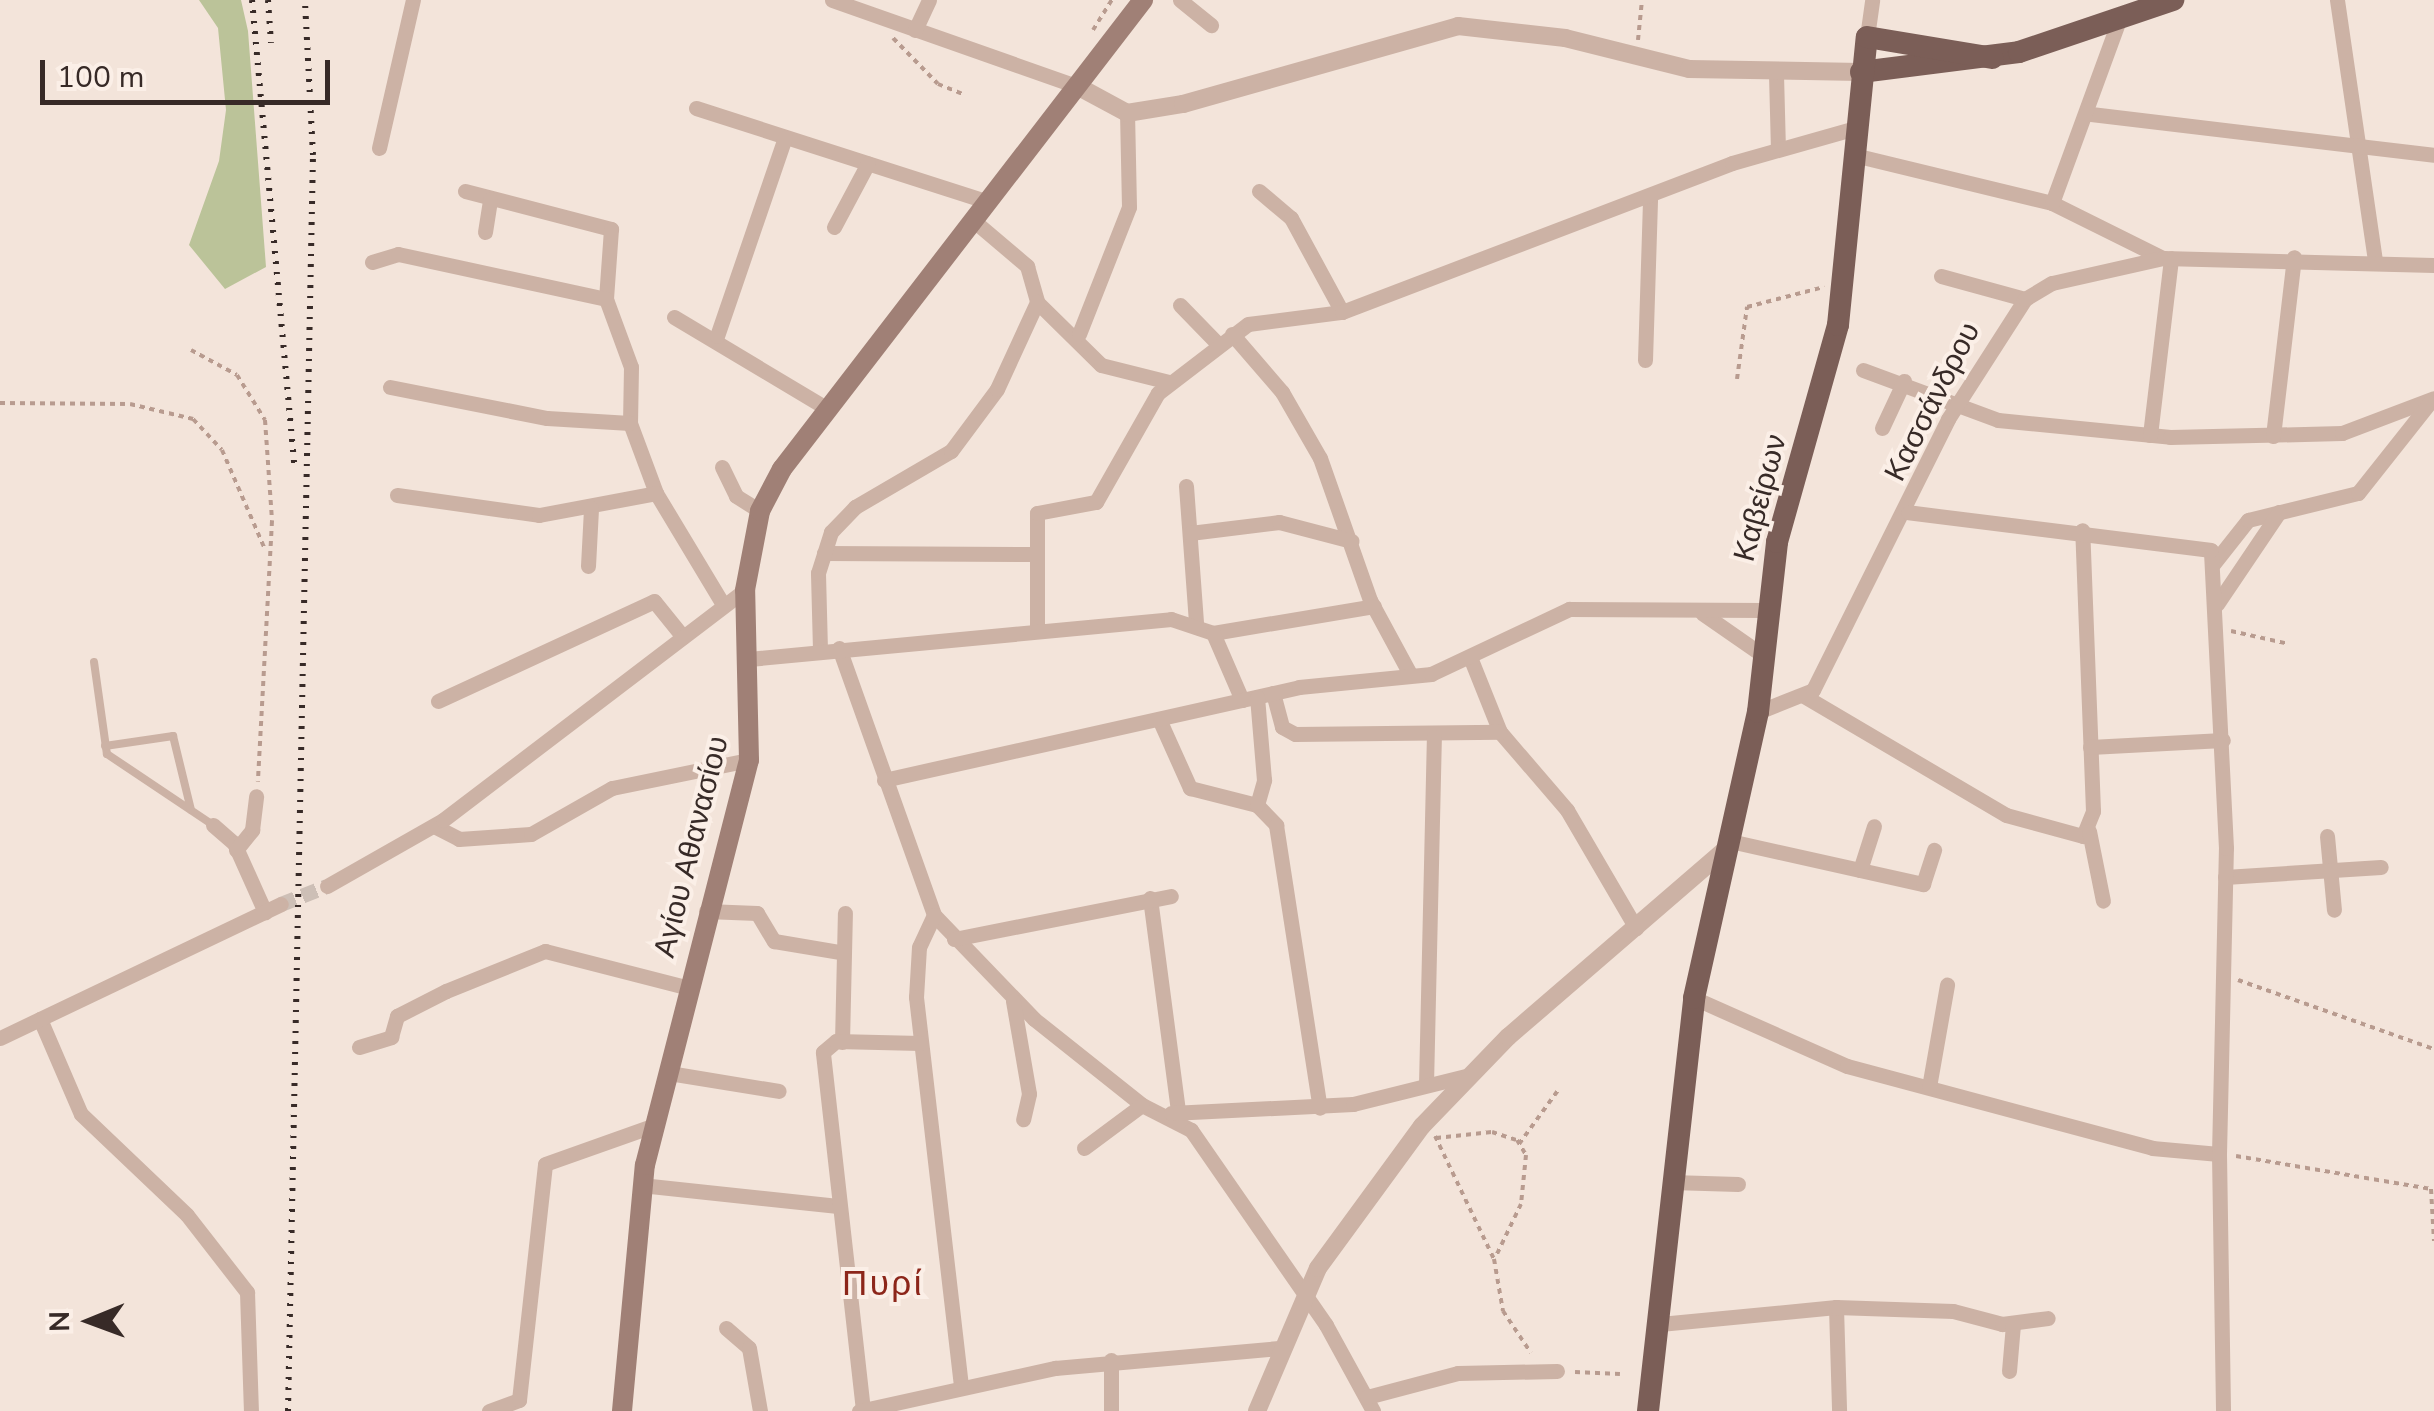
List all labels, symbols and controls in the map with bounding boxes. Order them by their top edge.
scale bar [45,40,335,102]
text: 100 m [57,57,144,98]
street label: Κασσάνδρου [1878,317,1988,487]
street label: Καβείρων [1727,431,1795,565]
street label: Αγίου Αθανασίου [647,733,737,961]
district label: Πυρί [842,1263,924,1305]
north arrow [40,1271,140,1371]
text: N [41,1311,79,1332]

